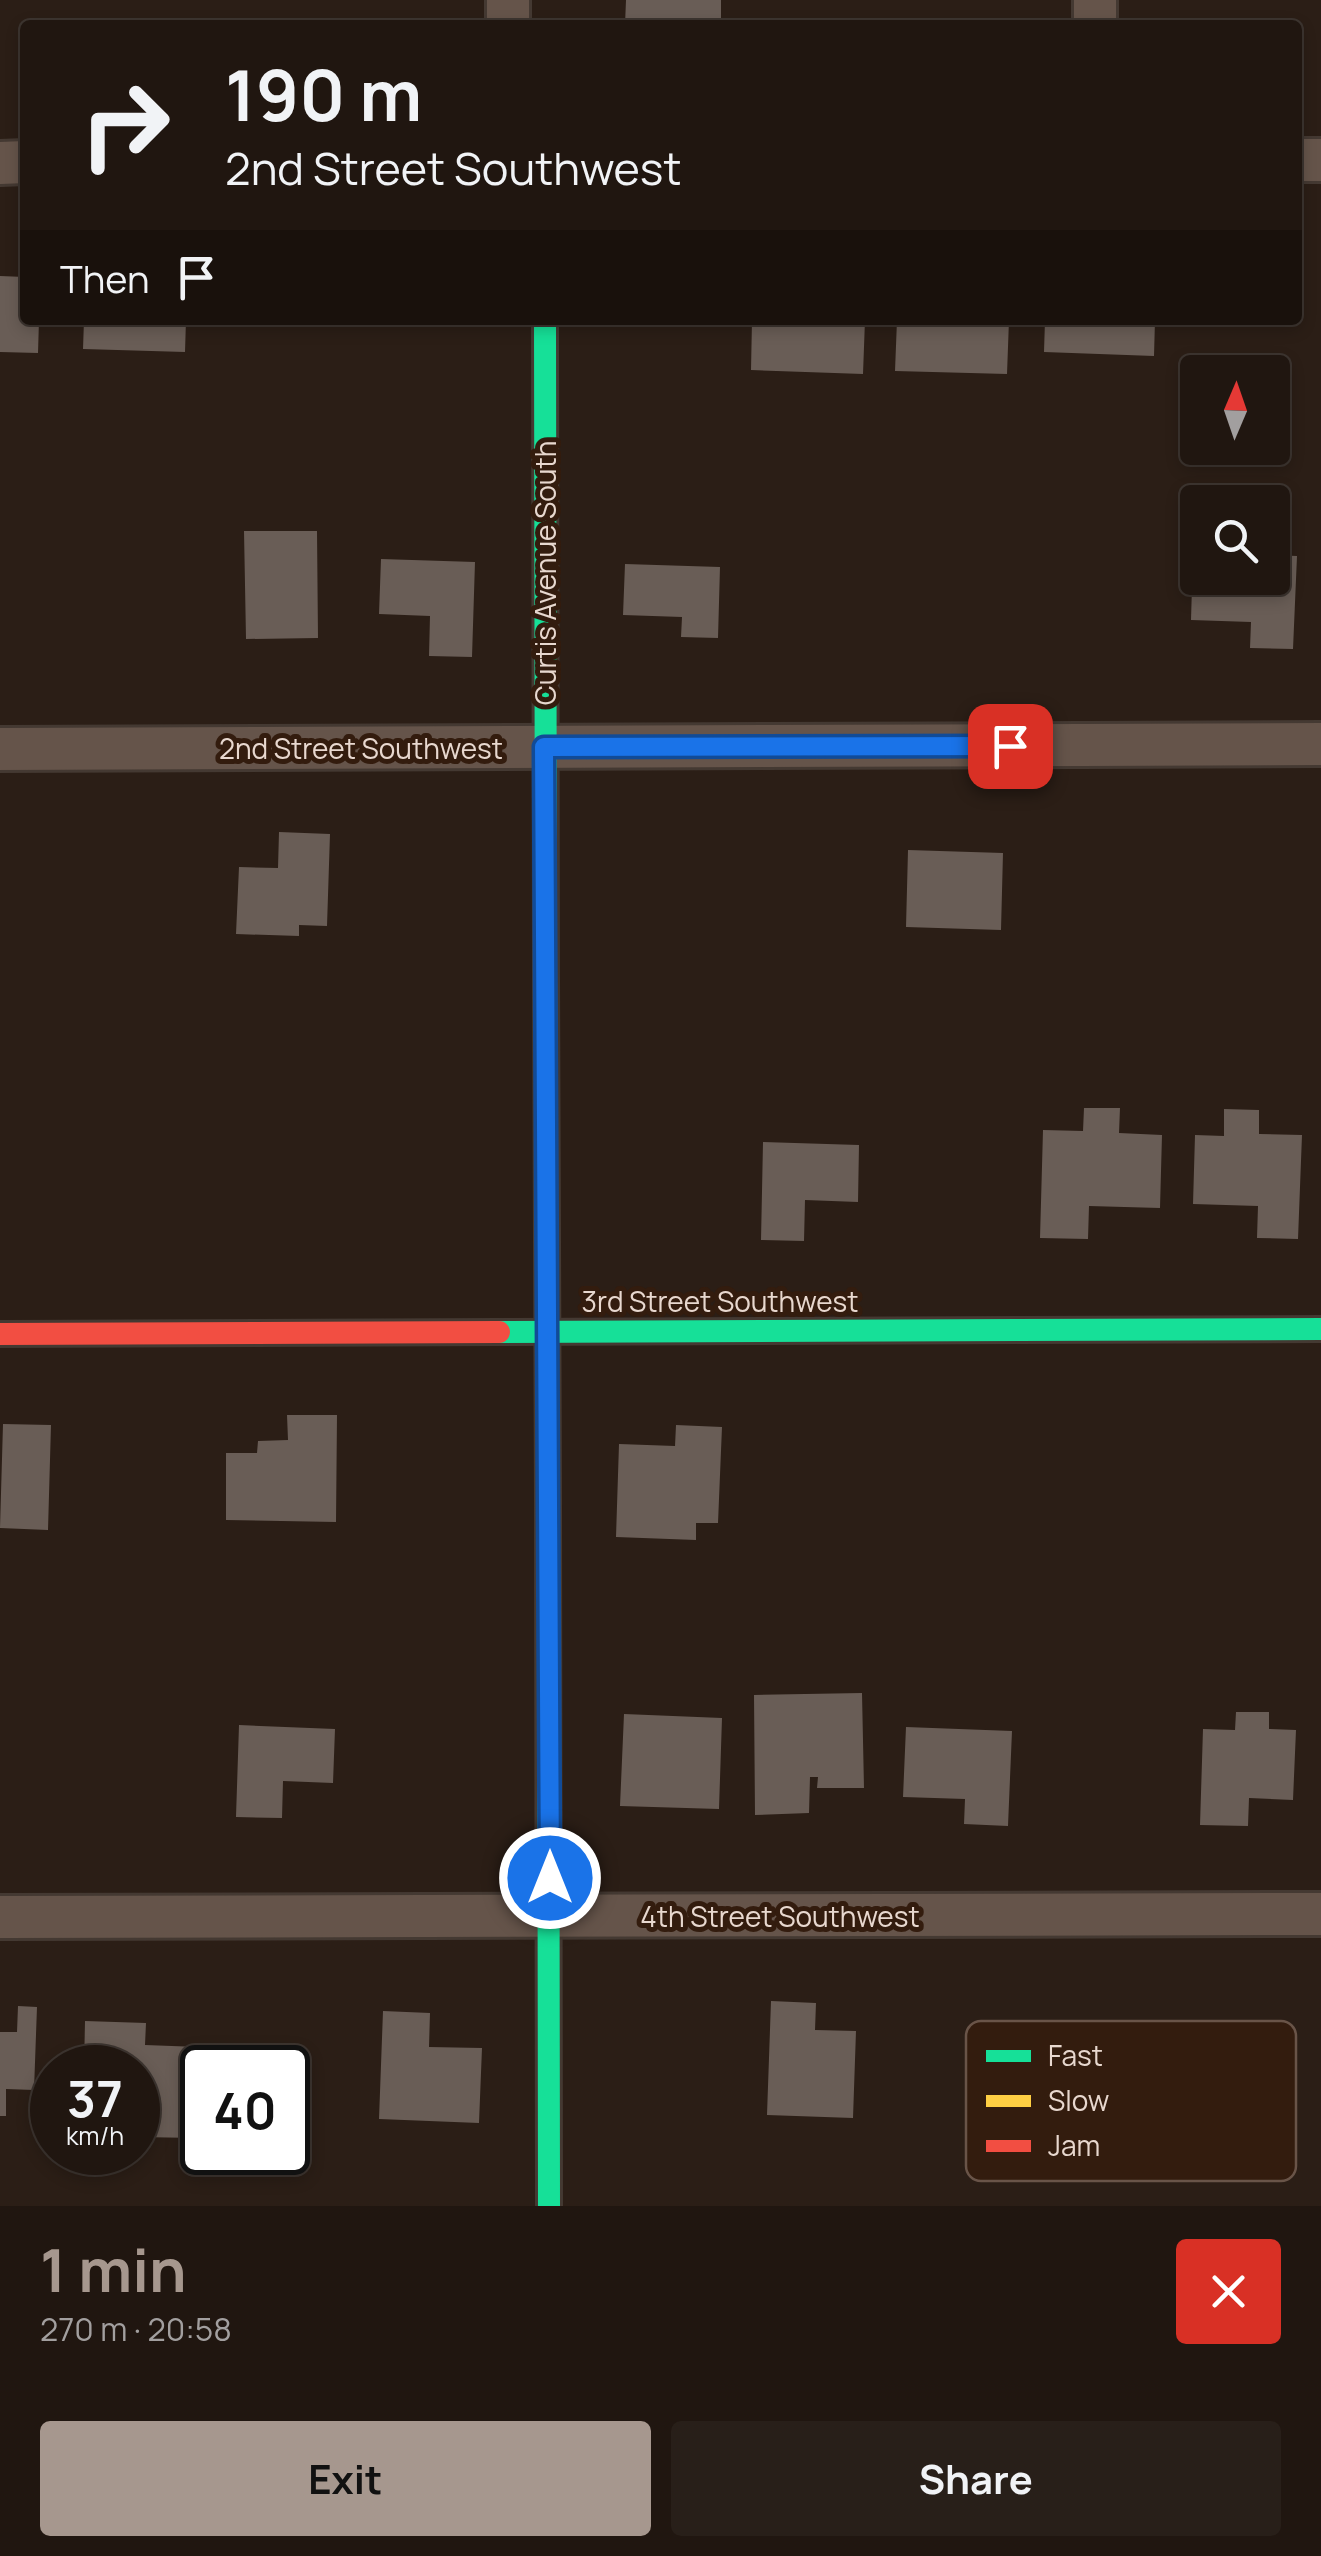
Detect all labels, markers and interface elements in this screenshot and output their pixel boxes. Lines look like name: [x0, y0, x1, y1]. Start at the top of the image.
text: 190 m: [225, 46, 422, 142]
icon: right: [60, 60, 190, 190]
text: 2nd Street Southwest: [225, 137, 682, 199]
icon: arrive: [169, 250, 224, 305]
text: Then: [60, 252, 149, 304]
north arrow: [1180, 355, 1290, 465]
map controls: [1180, 355, 1290, 595]
street label: Curtis Avenue South: [526, 441, 564, 705]
button: search: [1180, 485, 1290, 595]
pin: [968, 704, 1053, 789]
icon: arrive: [983, 719, 1038, 774]
street label: 2nd Street Southwest: [219, 729, 503, 767]
street label: 3rd Street Southwest: [582, 1282, 858, 1320]
position arrow: [498, 1826, 602, 1930]
street label: 4th Street Southwest: [640, 1897, 920, 1935]
legend: [966, 2021, 1296, 2181]
text: Fast: [1048, 2036, 1103, 2074]
speed limit sign: 40: [180, 2045, 310, 2175]
text: 37: [67, 2064, 123, 2132]
text: Slow: [1048, 2081, 1109, 2119]
text: km/h: [66, 2118, 124, 2153]
text: Jam: [1048, 2126, 1100, 2164]
text: 1 min: [40, 2228, 187, 2310]
button: close: [1176, 2239, 1281, 2344]
text: 270 m · 20:58: [40, 2307, 232, 2351]
button: Exit: [40, 2421, 651, 2536]
button: Share: [671, 2421, 1281, 2536]

